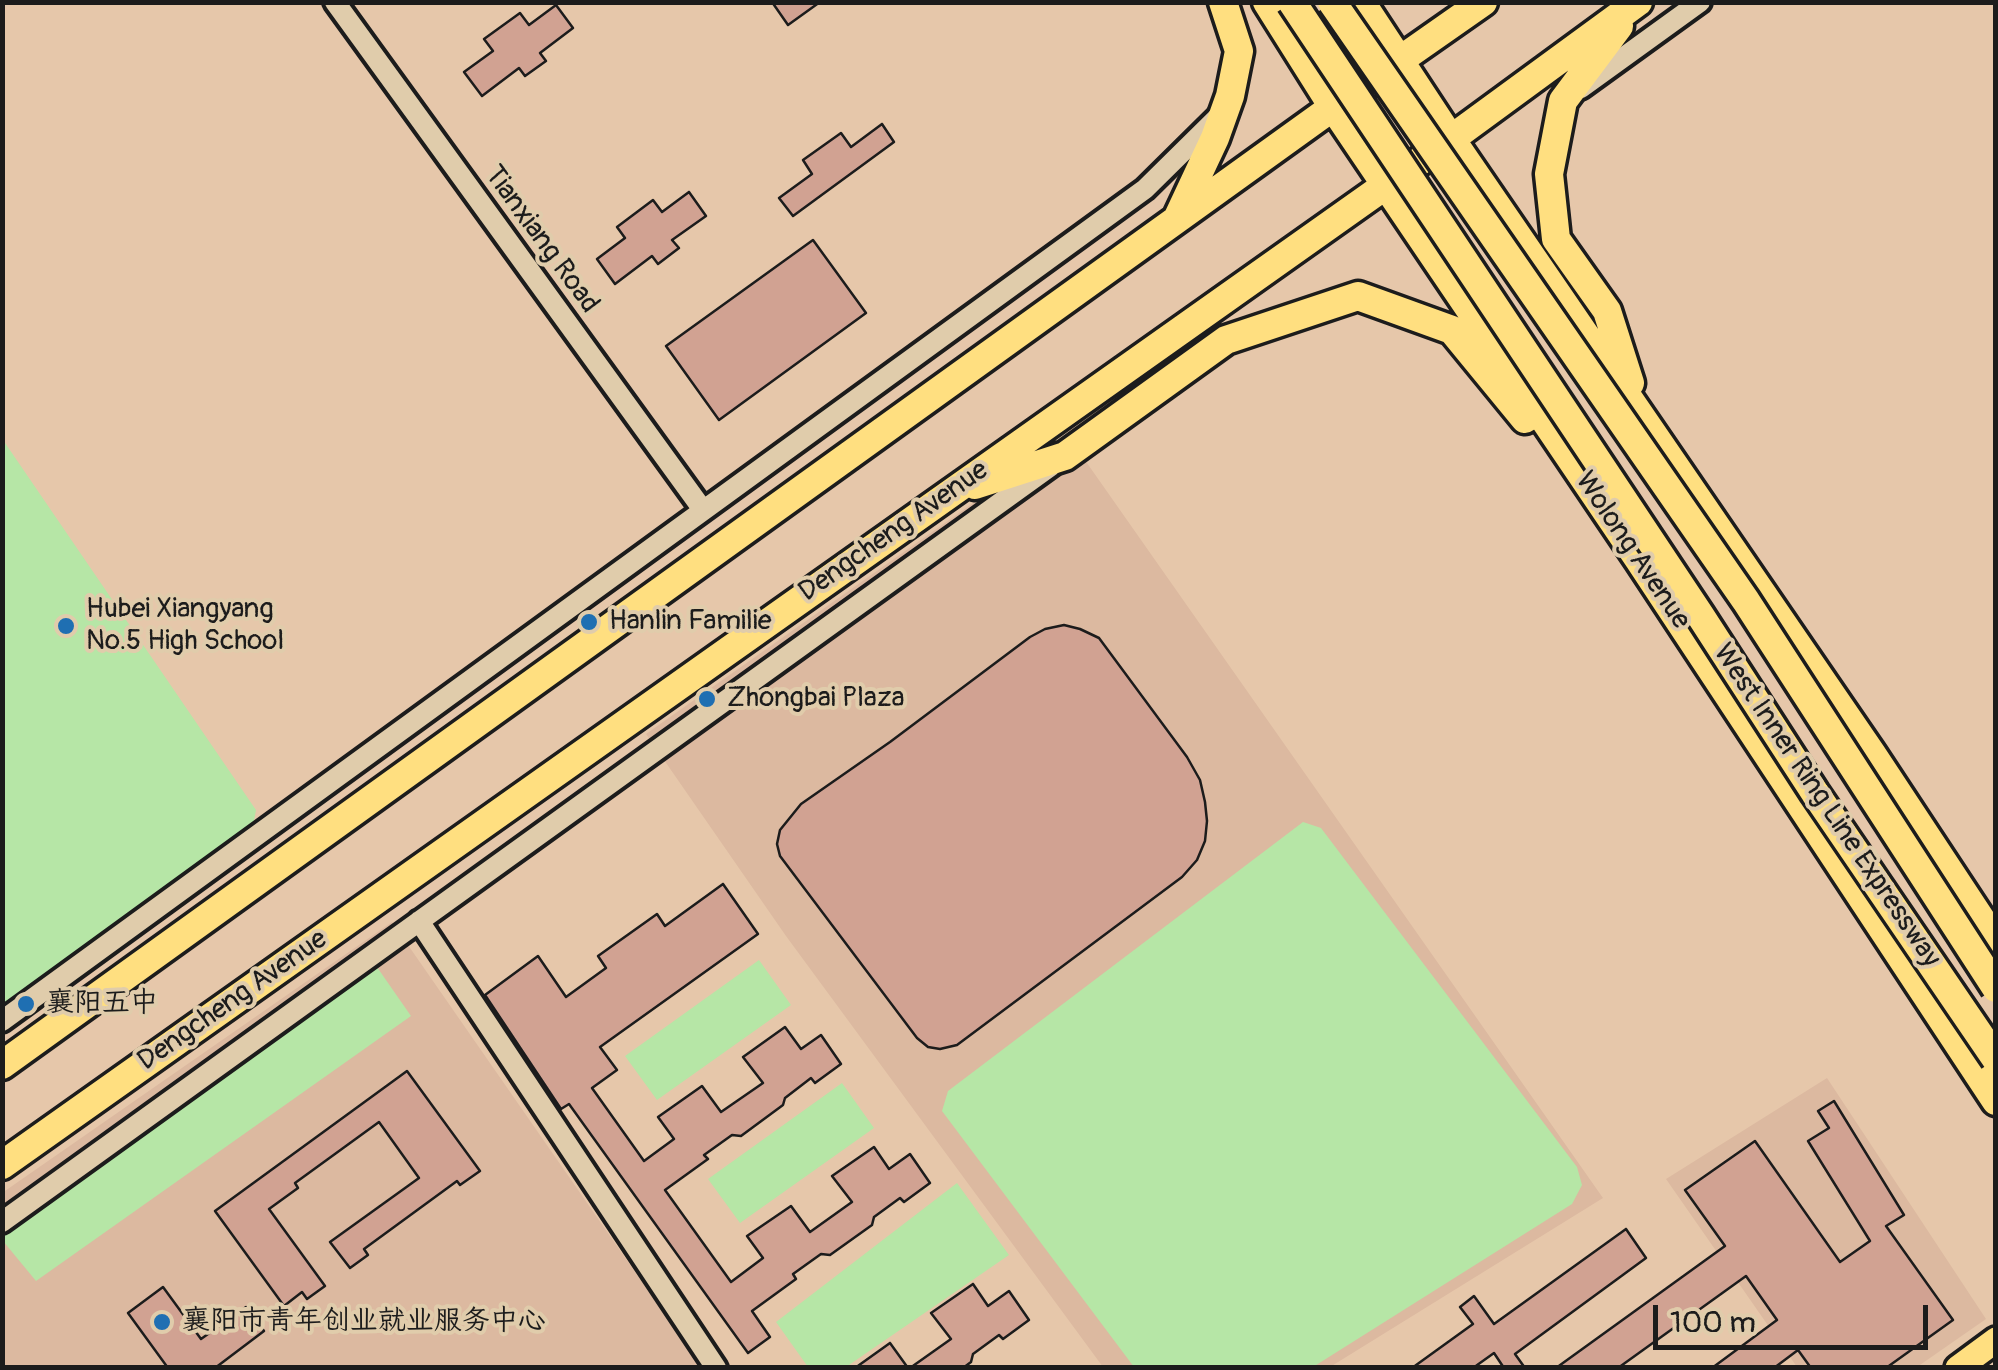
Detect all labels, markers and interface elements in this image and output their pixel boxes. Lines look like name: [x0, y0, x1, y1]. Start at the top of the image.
street label: Tianxiang Road: [476, 160, 606, 320]
street label: Dengcheng Avenue: [793, 454, 995, 610]
street label: Wolong Avenue: [1567, 466, 1697, 636]
place label: Hubei Xiangyang No.5 High School: [86, 593, 284, 659]
place label: Hanlin Familie: [609, 605, 772, 639]
marker: Hanlin Familie: [578, 611, 600, 633]
marker: Hubei Xiangyang No.5 High School: [55, 615, 77, 637]
street label: West Inner Ring Line Expressway: [1705, 638, 1947, 974]
place label: Zhongbai Plaza: [727, 682, 904, 716]
marker: Zhongbai Plaza: [696, 688, 718, 710]
street label: Dengcheng Avenue: [132, 923, 334, 1079]
place label: 襄阳五中: [46, 987, 158, 1021]
marker: 襄阳五中: [15, 993, 37, 1015]
scale bar: [1658, 1285, 1933, 1347]
text: 100 m: [1670, 1304, 1756, 1341]
place label: 襄阳市青年创业就业服务中心: [182, 1305, 546, 1339]
marker: 襄阳市青年创业就业服务中心: [151, 1311, 173, 1333]

